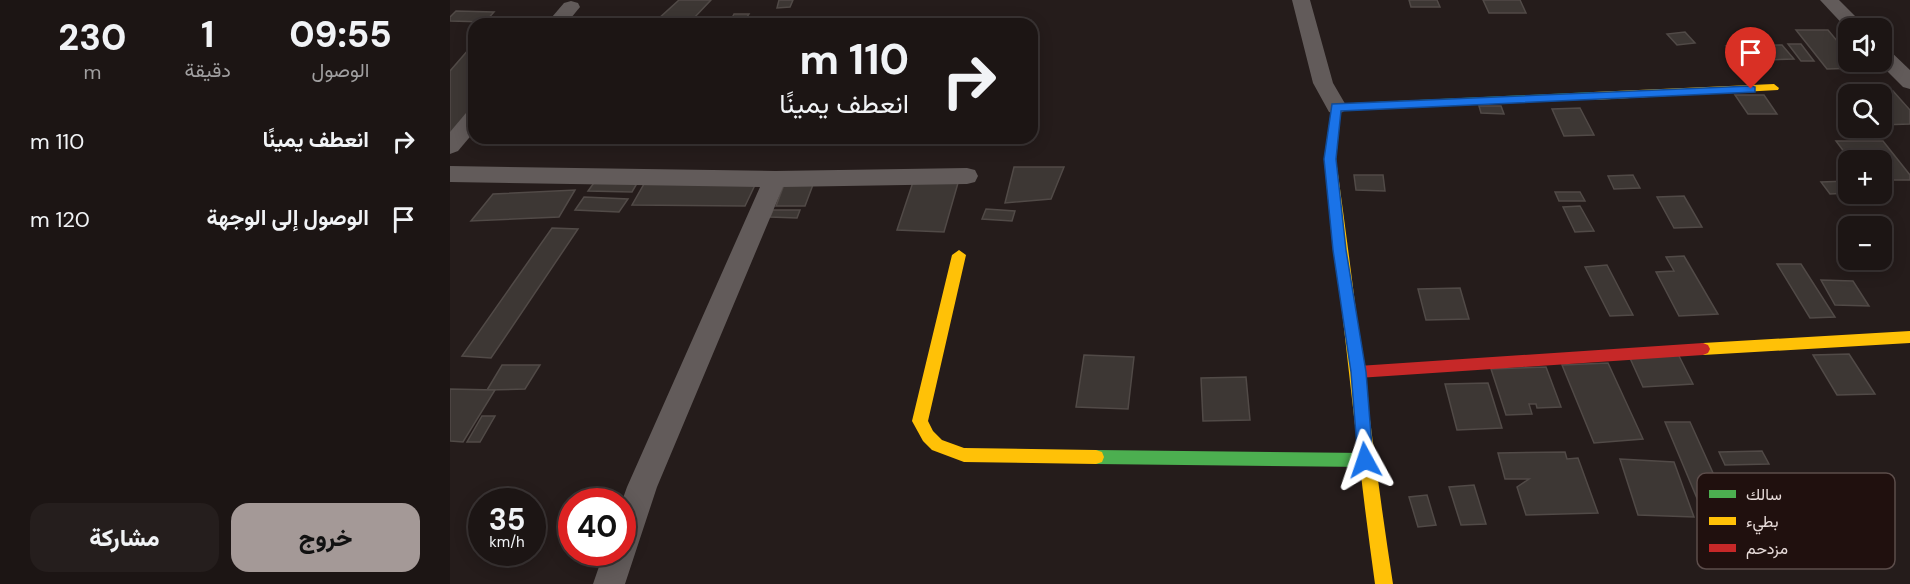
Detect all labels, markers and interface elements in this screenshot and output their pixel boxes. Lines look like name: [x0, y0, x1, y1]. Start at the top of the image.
text: 1: [201, 11, 214, 58]
text: 09:55: [289, 11, 392, 58]
text: 230: [58, 14, 126, 61]
map controls: [1838, 18, 1892, 270]
button: sound: [1838, 18, 1892, 72]
pin: [1725, 27, 1776, 89]
text: 110 m: [799, 32, 909, 87]
icon: arrive: [1734, 36, 1767, 69]
icon: right: [930, 42, 1008, 120]
text: دقيقة: [185, 57, 231, 83]
text: الوصول: [312, 57, 369, 83]
text: m: [83, 59, 101, 85]
button: search: [1838, 84, 1892, 138]
text: انعطف يمينًا: [779, 86, 909, 121]
text: انعطف يمينًا: [262, 125, 369, 154]
icon: right: [387, 125, 420, 158]
text: 110 m: [30, 127, 84, 156]
button: +: [1838, 150, 1892, 204]
text: الوصول إلى الوجهة: [207, 203, 369, 232]
icon: arrive: [387, 203, 420, 236]
text: 120 m: [30, 205, 90, 234]
button: −: [1838, 216, 1892, 270]
position arrow: [1333, 428, 1397, 492]
legend: [1697, 473, 1895, 569]
text: سالك: [1746, 484, 1782, 505]
speed limit sign: 40: [558, 488, 636, 566]
text: 35: [489, 500, 525, 539]
button: مشاركة: [30, 503, 219, 572]
button: خروج: [231, 503, 420, 572]
text: بطيء: [1746, 511, 1778, 535]
text: km/h: [489, 532, 525, 552]
text: مزدحم: [1746, 538, 1788, 559]

